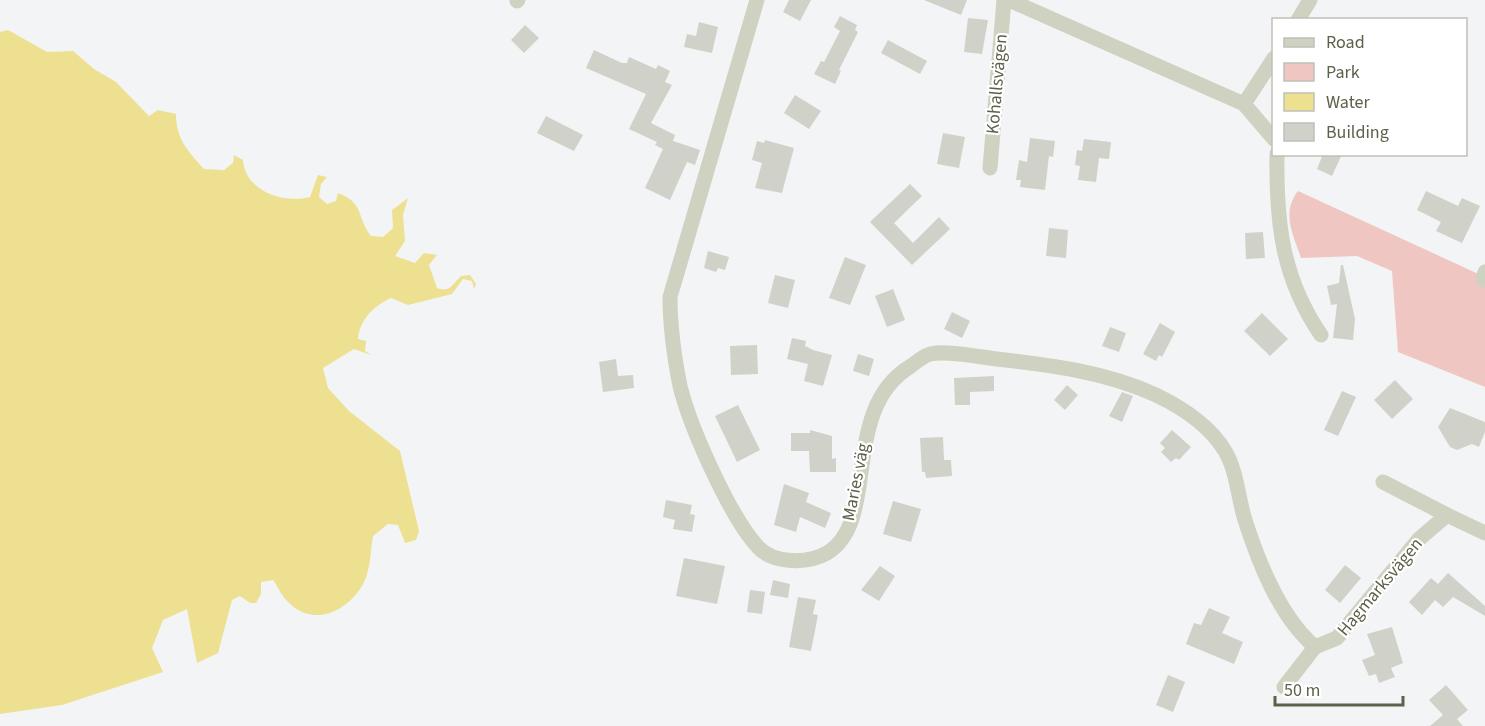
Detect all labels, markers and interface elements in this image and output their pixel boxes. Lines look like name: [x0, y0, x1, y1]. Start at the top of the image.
legend: [1272, 18, 1467, 156]
text: Road: [1326, 30, 1365, 55]
street label: Kohallsvägen: [980, 33, 1014, 135]
text: Park: [1326, 60, 1360, 85]
text: Water: [1326, 90, 1370, 115]
text: Building: [1326, 120, 1389, 145]
street label: Maries väg: [836, 441, 876, 523]
street label: Hagmarksvägen: [1331, 533, 1429, 641]
scale bar: [1275, 669, 1402, 707]
text: 50 m: [1284, 678, 1320, 703]

